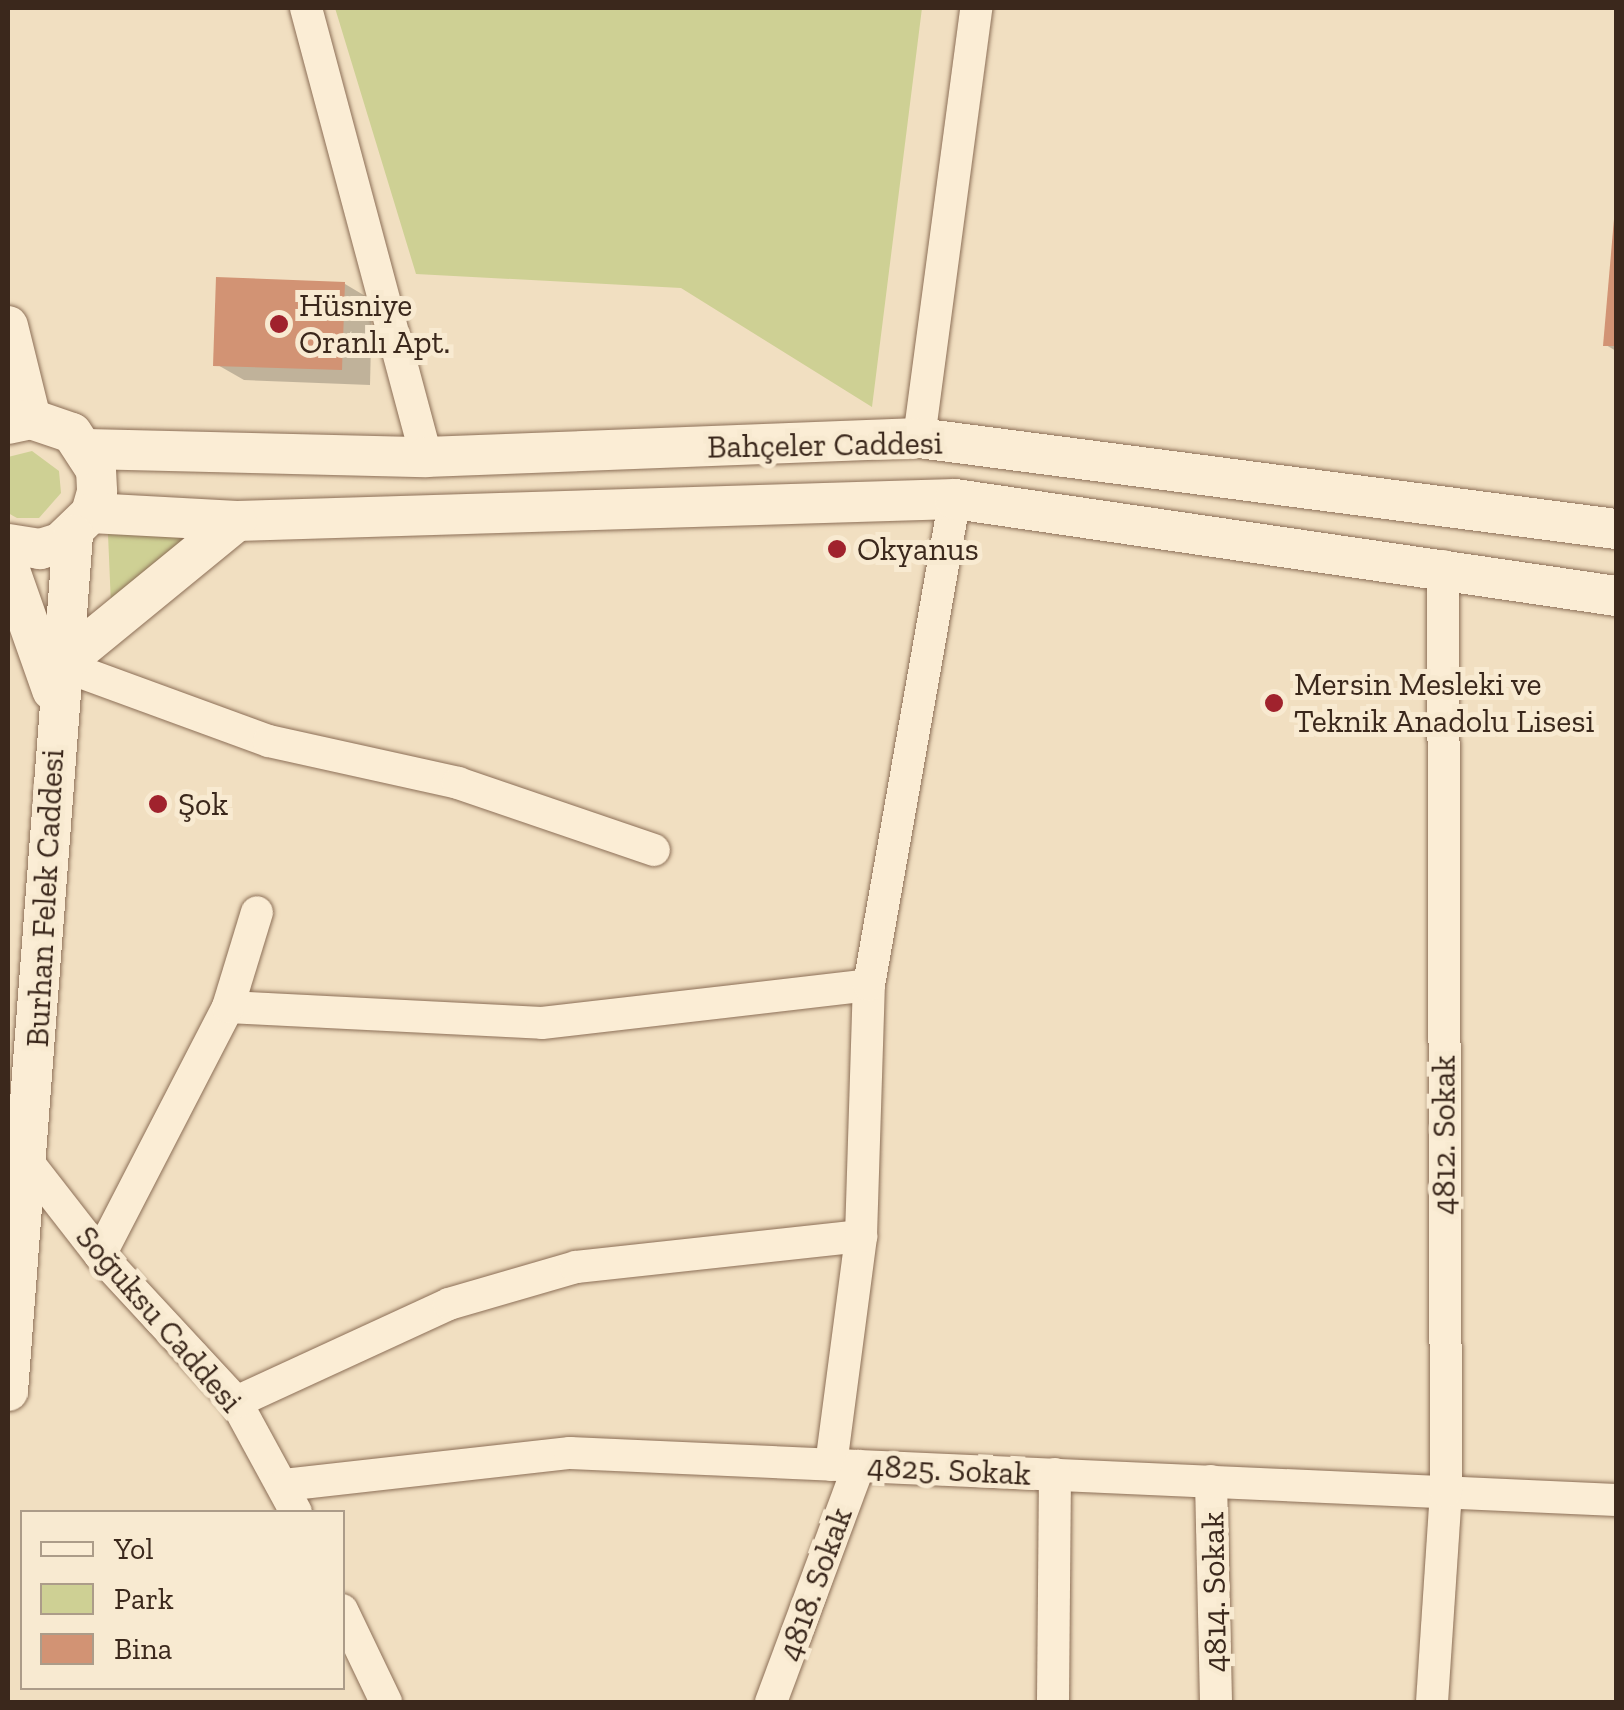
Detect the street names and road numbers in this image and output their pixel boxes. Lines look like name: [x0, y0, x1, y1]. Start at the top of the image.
street label: Bahçeler Caddesi: [707, 424, 943, 466]
street label: Burhan Felek Caddesi: [18, 748, 72, 1048]
street label: 4812. Sokak: [1425, 1055, 1463, 1215]
street label: Soğuksu Caddesi: [68, 1218, 250, 1420]
street label: 4825. Sokak: [866, 1447, 1032, 1493]
street label: 4818. Sokak: [770, 1502, 860, 1666]
street label: 4814. Sokak: [1193, 1512, 1235, 1672]

